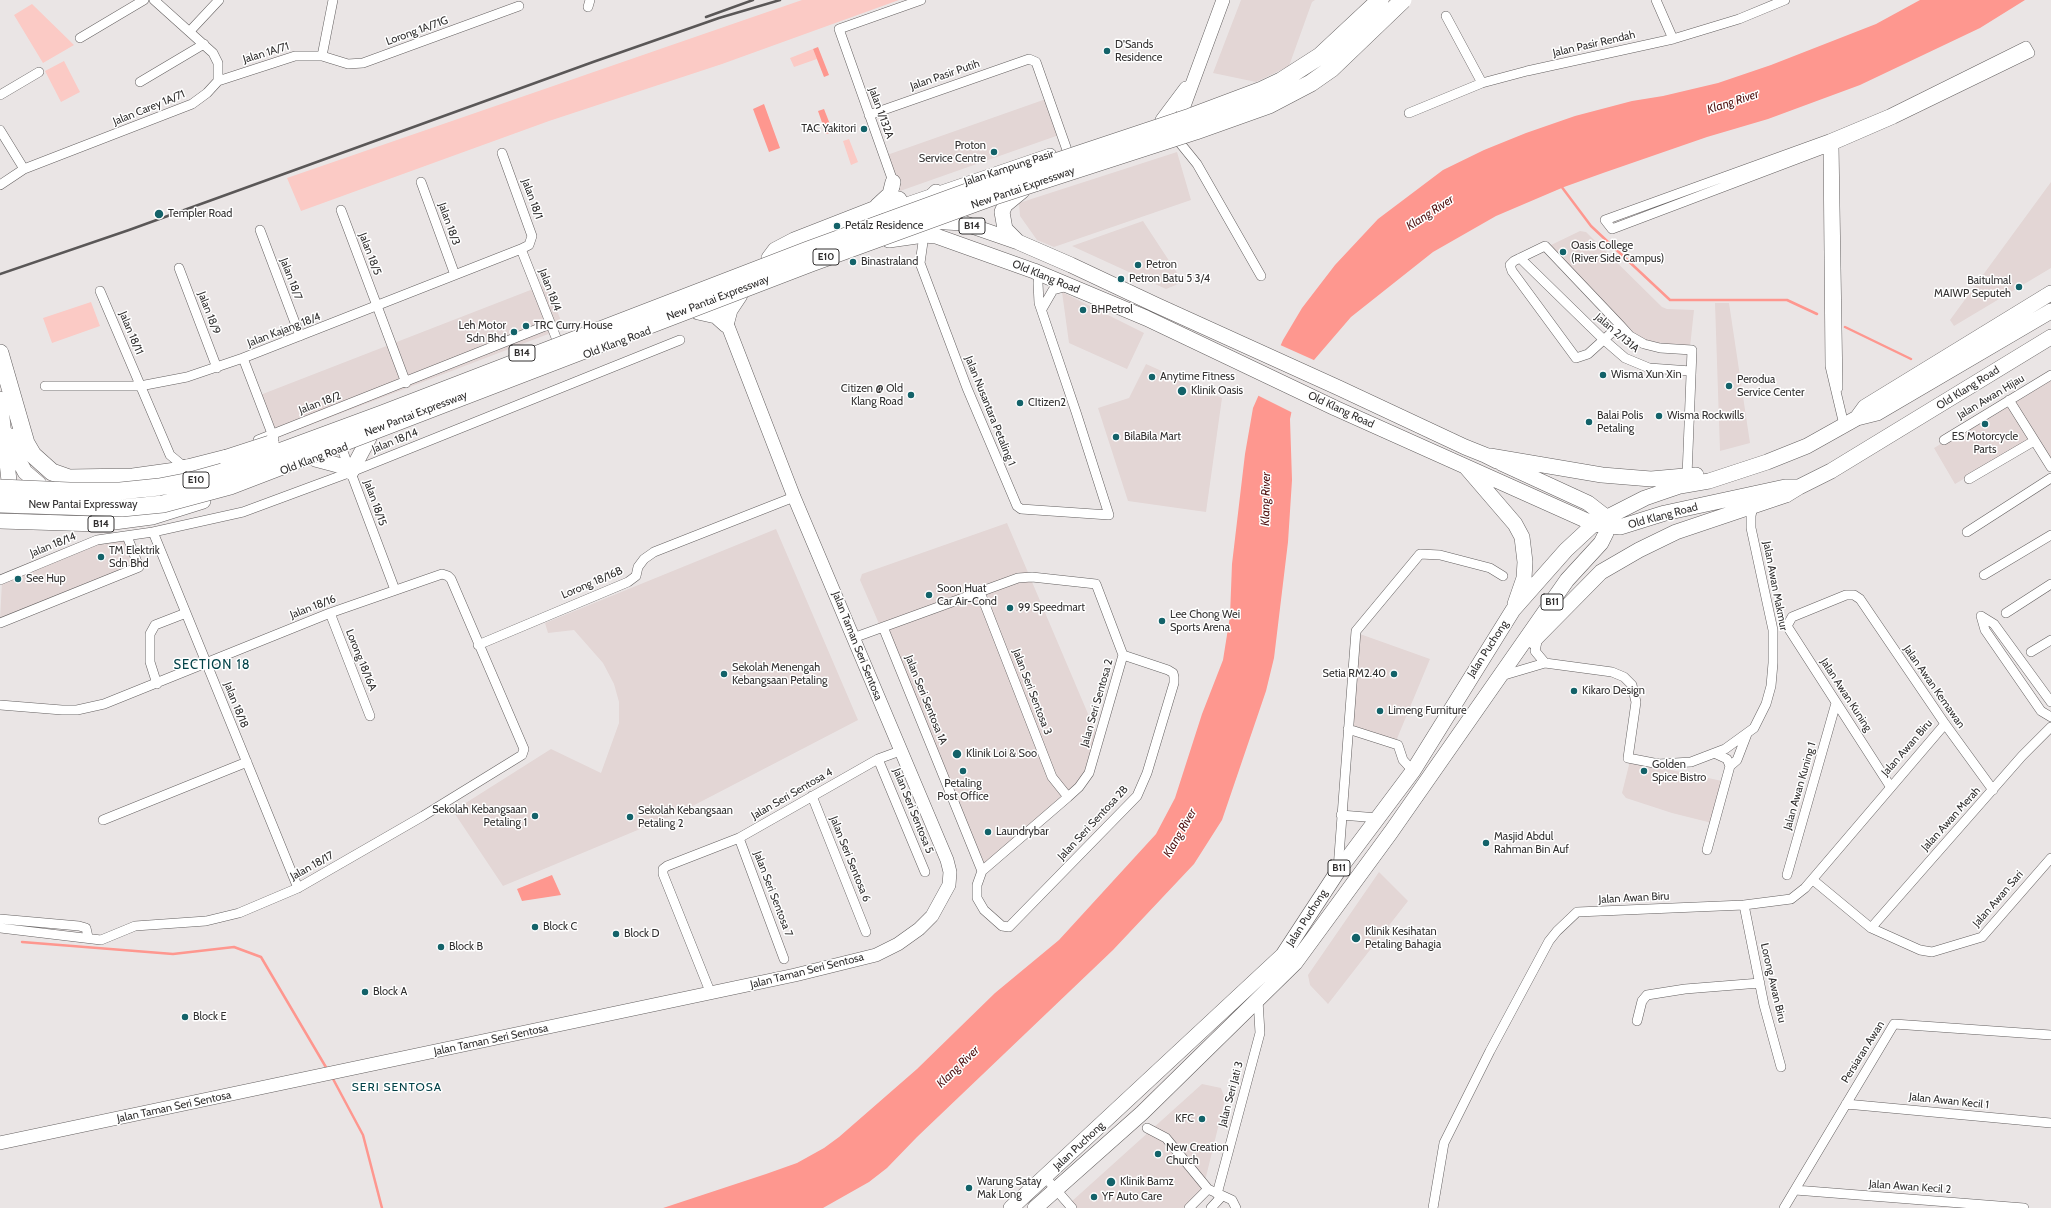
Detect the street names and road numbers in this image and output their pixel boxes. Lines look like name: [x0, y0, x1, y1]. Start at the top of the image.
street label: Lorong 1A/71G: [384, 14, 450, 48]
street label: Jalan Pasir Rendah: [1551, 28, 1637, 60]
street label: Jalan 1A/71: [241, 40, 291, 66]
street label: Jalan Pasir Putih: [908, 57, 982, 93]
street label: Jalan 1/132A: [866, 86, 896, 140]
street label: Jalan Carey 1A/71: [111, 88, 187, 128]
street label: Jalan Kampung Pasir: [963, 147, 1055, 189]
street label: New Pantai Expressway: [969, 164, 1077, 212]
street label: Jalan 18/1: [519, 177, 545, 221]
street label: Jalan 18/3: [435, 201, 463, 247]
road number: B14: [959, 218, 985, 234]
street label: Jalan 18/5: [356, 231, 384, 277]
road number: E10: [813, 249, 839, 265]
street label: Jalan 18/7: [277, 256, 305, 302]
street label: Old Klang Road: [1010, 257, 1082, 297]
street label: Jalan 18/4: [536, 267, 564, 313]
street label: New Pantai Expressway: [665, 272, 771, 324]
street label: Jalan 18/9: [195, 290, 223, 336]
street label: Jalan 18/11: [116, 310, 146, 356]
street label: Jalan Kajang 18/4: [245, 310, 323, 350]
street label: Jalan 2/131A: [1592, 311, 1642, 355]
street label: Old Klang Road: [581, 324, 653, 362]
road number: B14: [509, 345, 535, 361]
street label: Jalan Nusantara Petaling 1: [962, 354, 1018, 468]
street label: Old Klang Road: [1934, 363, 2002, 413]
street label: Jalan Awan Hijau: [1955, 372, 2027, 422]
street label: New Pantai Expressway: [363, 388, 469, 440]
street label: Jalan 18/2: [297, 389, 343, 417]
street label: Old Klang Road: [1306, 389, 1376, 431]
street label: Jalan 18/14: [370, 426, 420, 456]
street label: Old Klang Road: [278, 440, 350, 478]
road number: E10: [183, 472, 209, 488]
street label: Jalan 18/15: [361, 478, 389, 528]
street label: New Pantai Expressway: [29, 498, 137, 512]
street label: Old Klang Road: [1627, 500, 1699, 532]
road number: B14: [88, 516, 114, 532]
street label: Jalan 18/14: [28, 530, 78, 560]
street label: Jalan Awan Makmur: [1760, 540, 1790, 632]
street label: Lorong 18/16B: [559, 564, 625, 602]
street label: Jalan Taman Seri Sentosa: [829, 590, 885, 702]
street label: Jalan 18/16: [288, 592, 338, 622]
road number: B11: [1541, 594, 1563, 610]
street label: Jalan Puchong: [1465, 618, 1511, 680]
street label: Lorong 18/16A: [343, 627, 379, 693]
street label: Jalan Awan Kemawan: [1900, 643, 1968, 731]
street label: Jalan Seri Sentosa 3: [1010, 647, 1054, 737]
street label: Jalan Seri Sentosa 1A: [902, 653, 950, 747]
street label: Jalan Awan Kuning: [1817, 656, 1875, 734]
street label: Jalan Seri Sentosa 2: [1078, 658, 1116, 748]
street label: Jalan 18/18: [221, 680, 251, 730]
street label: Jalan Awan Biru: [1879, 717, 1935, 779]
street label: Jalan Awan Kuning 1: [1781, 741, 1819, 831]
street label: Jalan Seri Sentosa 4: [749, 765, 835, 823]
street label: Jalan Seri Sentosa 5: [890, 766, 936, 856]
street label: Jalan Seri Sentosa 2B: [1055, 783, 1131, 863]
street label: Jalan Awan Merah: [1919, 784, 1983, 854]
street label: Jalan Seri Sentosa 6: [827, 814, 873, 904]
street label: Jalan 18/17: [288, 849, 336, 883]
street label: Jalan Seri Sentosa 7: [751, 849, 795, 939]
road number: B11: [1328, 860, 1350, 876]
street label: Jalan Awan Sari: [1970, 868, 2026, 930]
street label: Jalan Puchong: [1284, 887, 1330, 949]
street label: Jalan Awan Biru: [1598, 890, 1670, 906]
street label: Lorong Awan Biru: [1757, 942, 1789, 1024]
street label: Jalan Taman Seri Sentosa: [749, 951, 865, 991]
street label: Persiaran Awan: [1839, 1019, 1887, 1085]
street label: Jalan Taman Seri Sentosa: [433, 1021, 549, 1059]
street label: Jalan Seri Jati 3: [1216, 1060, 1246, 1128]
street label: Jalan Taman Seri Sentosa: [116, 1088, 232, 1126]
street label: Jalan Awan Kecil 1: [1908, 1090, 1990, 1112]
street label: Jalan Puchong: [1051, 1119, 1107, 1173]
street label: Jalan Awan Kecil 2: [1868, 1178, 1952, 1196]

